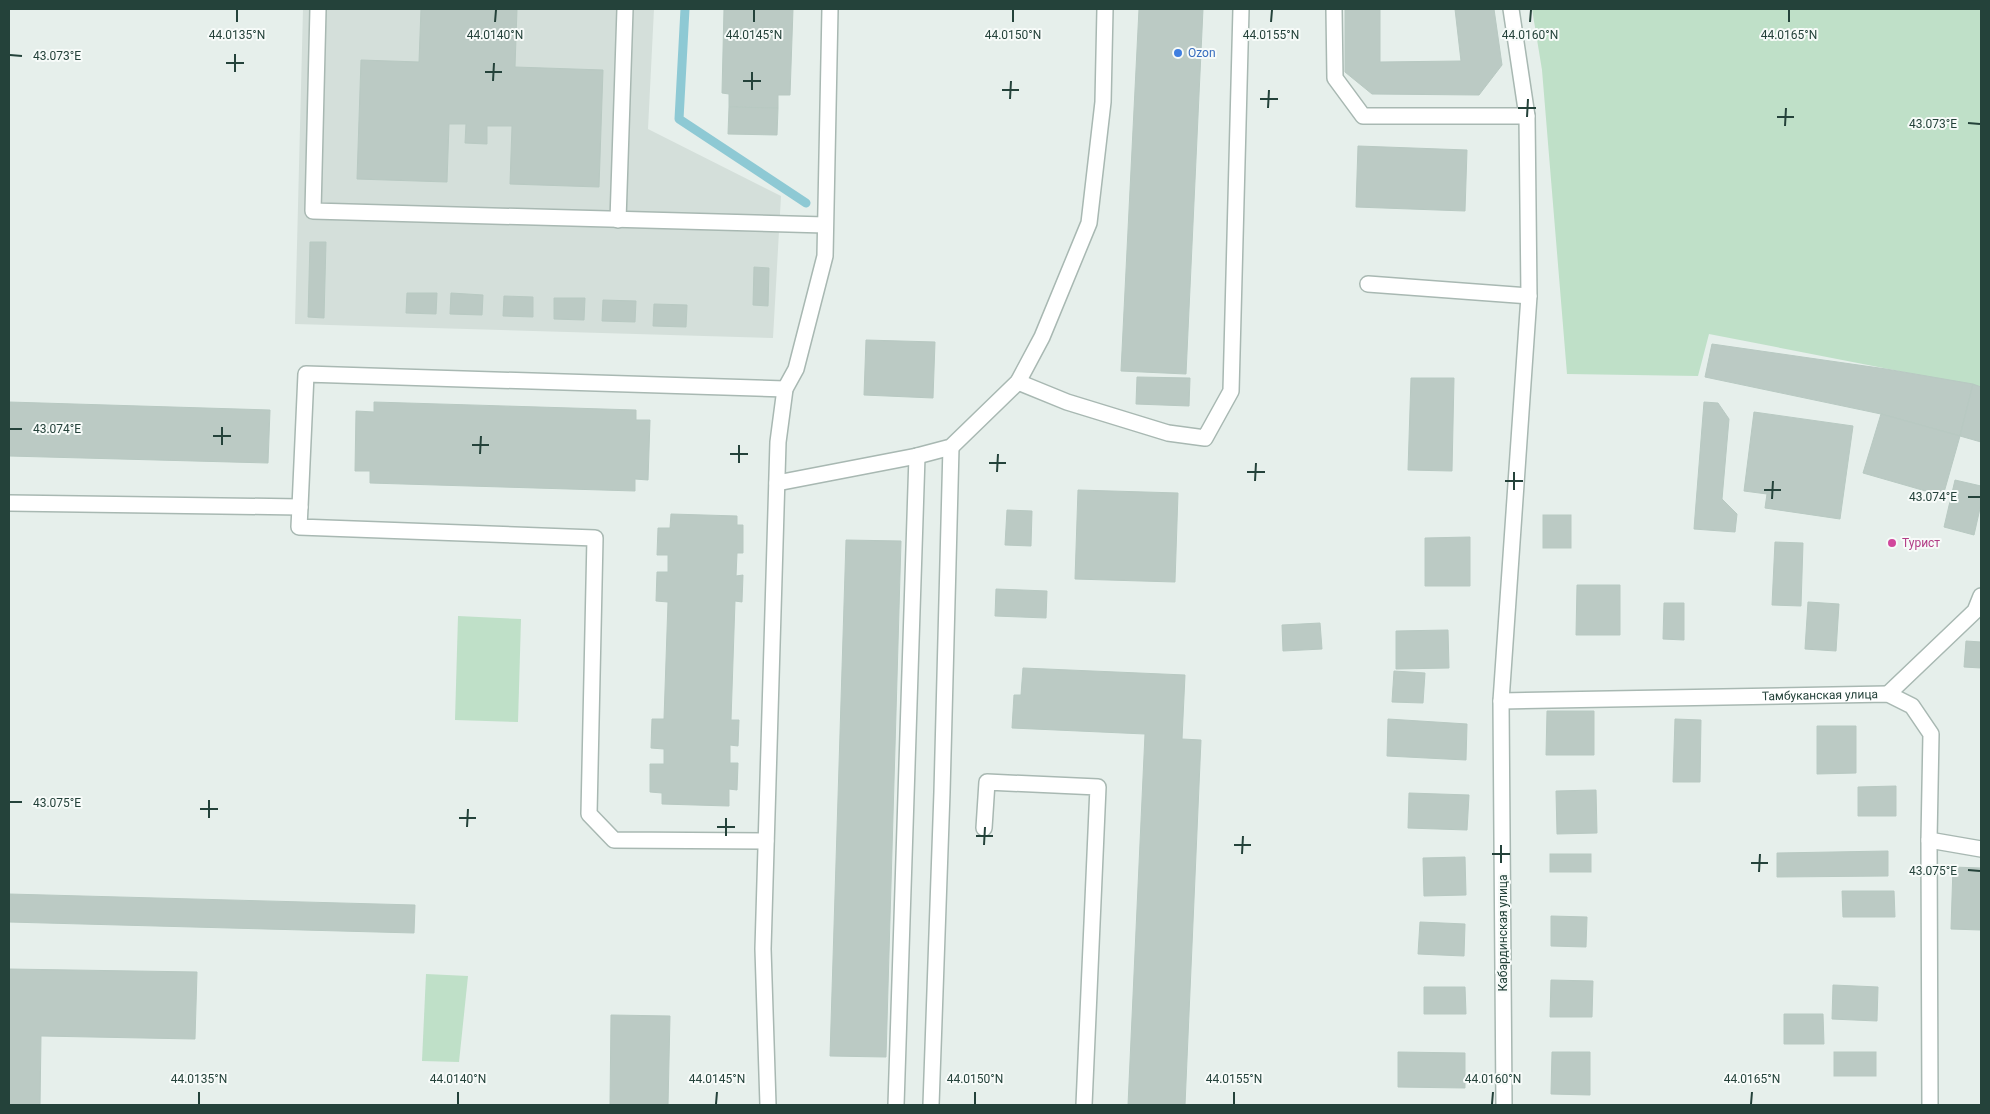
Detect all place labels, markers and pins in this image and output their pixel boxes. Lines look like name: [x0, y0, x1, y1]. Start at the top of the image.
place label: Ozon: [1188, 46, 1216, 60]
marker: Ozon: [1172, 47, 1184, 59]
place label: Турист: [1902, 536, 1940, 550]
marker: Турист: [1886, 537, 1898, 549]

